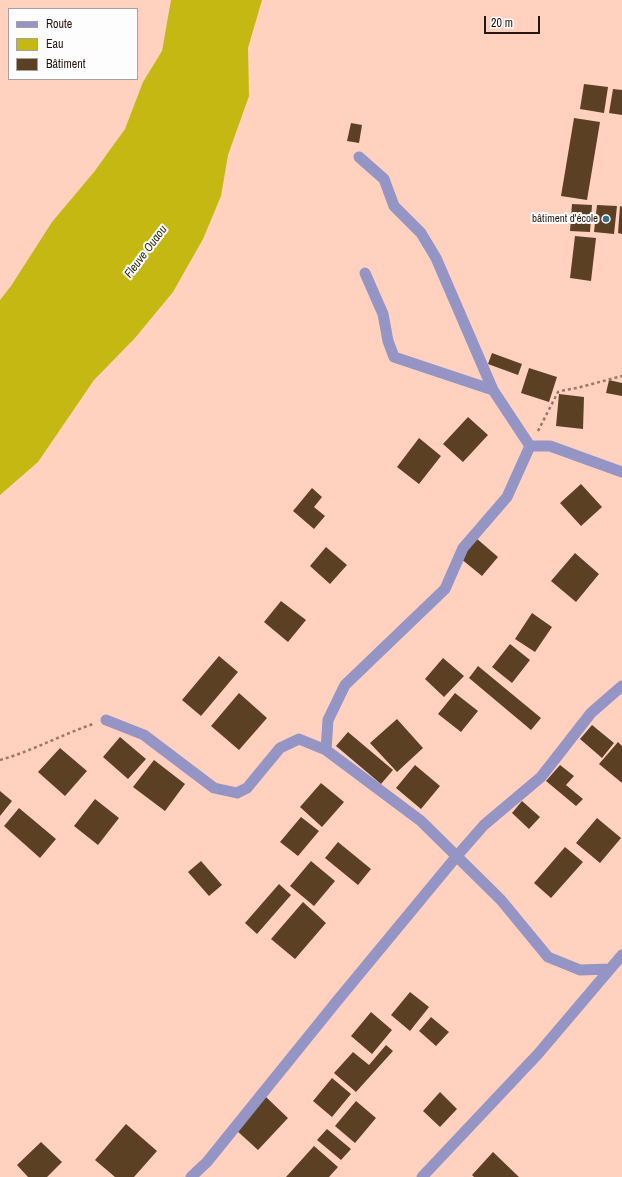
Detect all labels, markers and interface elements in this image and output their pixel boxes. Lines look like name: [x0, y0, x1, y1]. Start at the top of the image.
legend: [8, 8, 138, 80]
scale bar: [486, 8, 542, 34]
text: 20 m: [491, 15, 513, 31]
text: Route: [46, 16, 72, 32]
text: Eau: [46, 36, 64, 52]
text: Bâtiment: [46, 56, 85, 72]
place label: bâtiment d'école: [532, 212, 598, 226]
marker: bâtiment d'école: [601, 214, 611, 224]
water label: Fleuve Ouaou: [122, 223, 170, 281]

